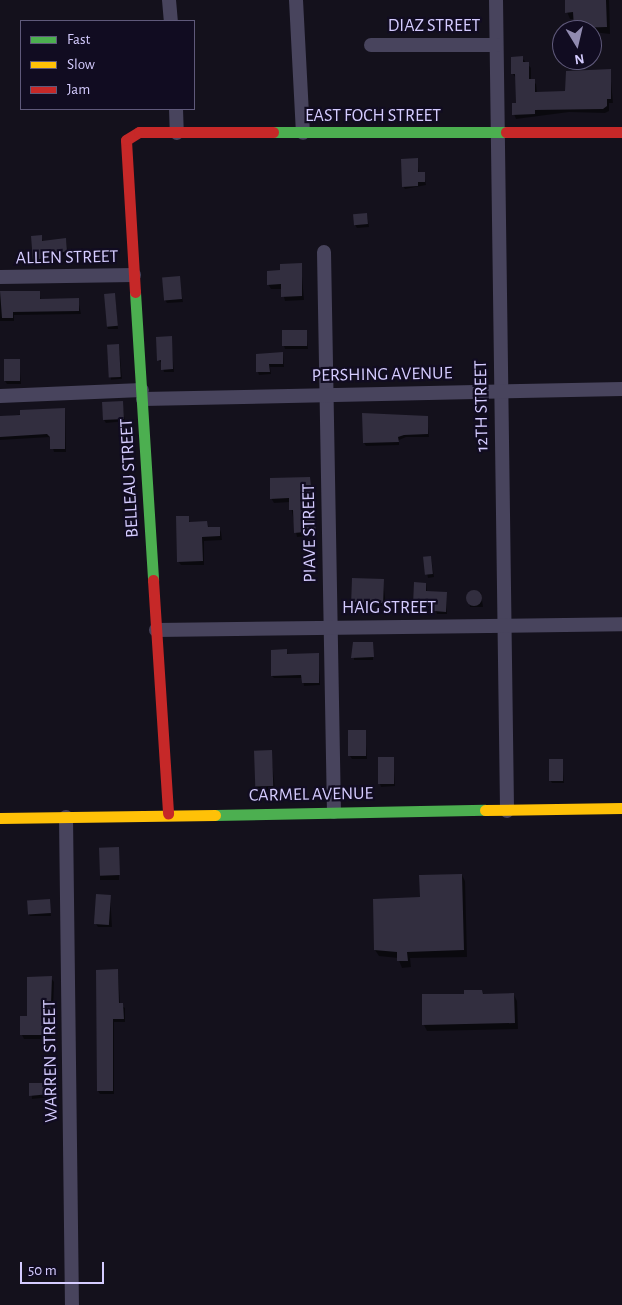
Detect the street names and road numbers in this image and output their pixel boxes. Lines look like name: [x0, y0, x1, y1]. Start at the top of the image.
street label: DIAZ STREET: [388, 15, 480, 37]
street label: EAST FOCH STREET: [305, 105, 441, 127]
street label: ALLEN STREET: [16, 246, 118, 270]
street label: 12TH STREET: [470, 360, 494, 452]
street label: PERSHING AVENUE: [312, 363, 452, 387]
street label: BELLEAU STREET: [116, 418, 144, 538]
street label: PIAVE STREET: [298, 483, 322, 583]
street label: HAIG STREET: [342, 597, 436, 619]
street label: CARMEL AVENUE: [249, 783, 373, 807]
street label: WARREN STREET: [39, 999, 63, 1123]

